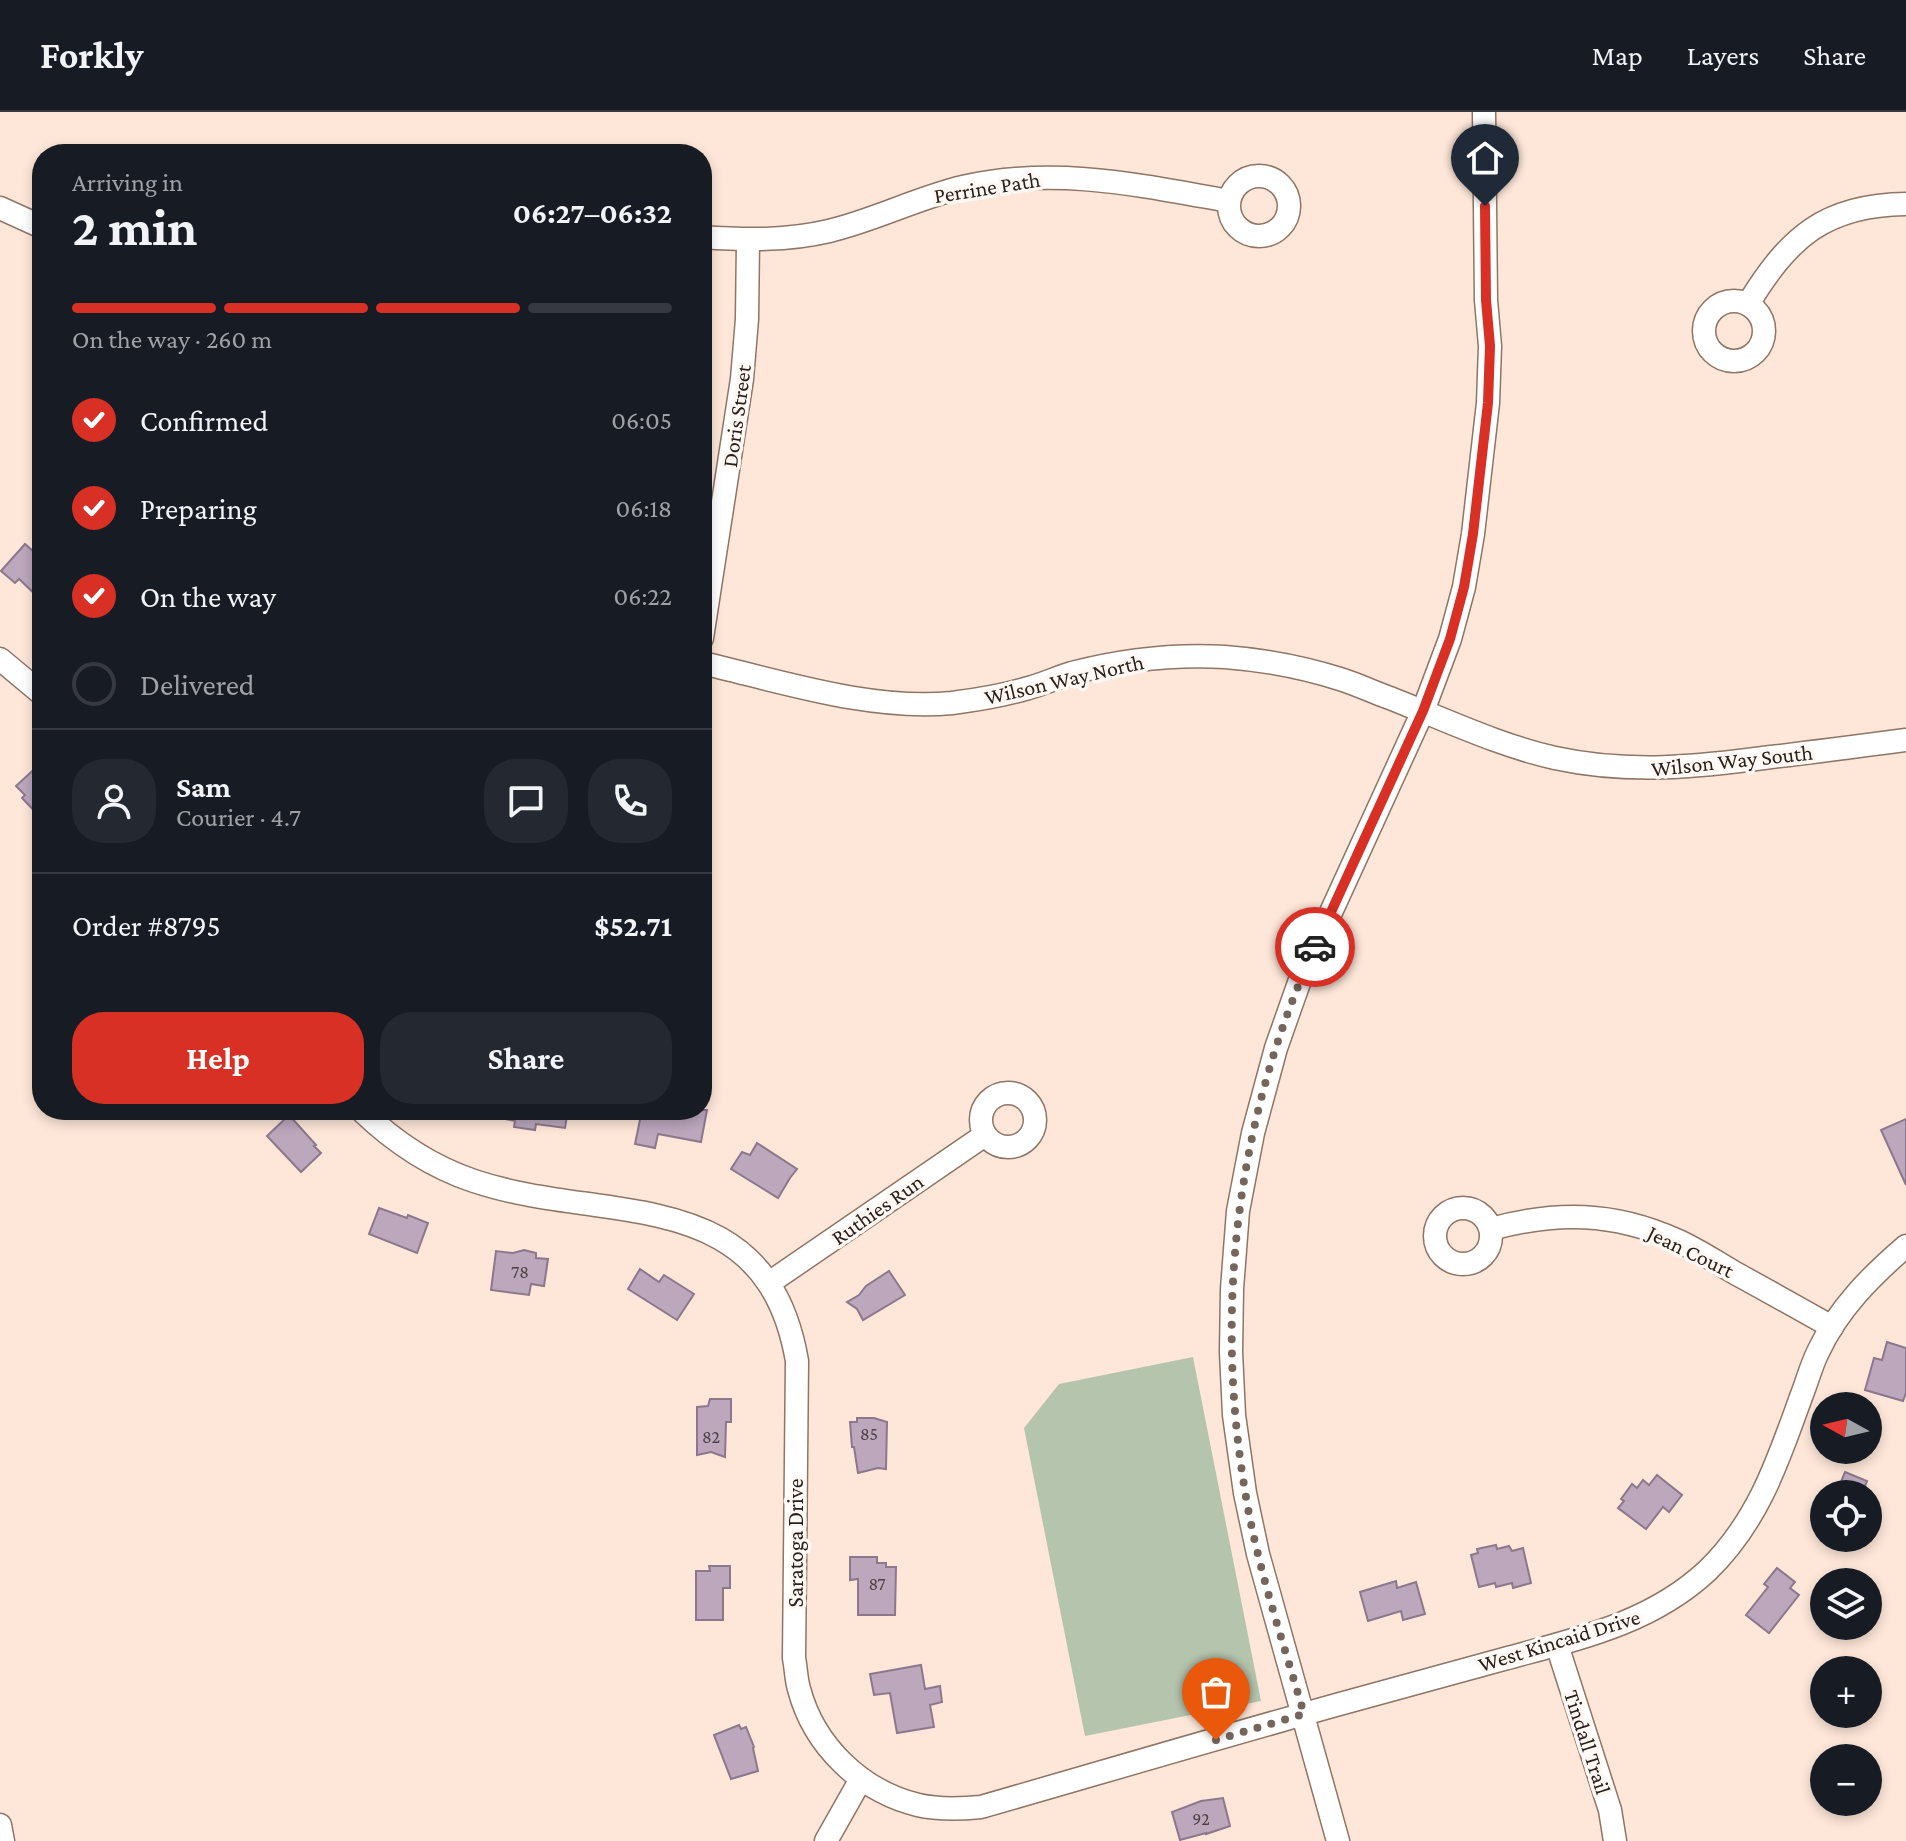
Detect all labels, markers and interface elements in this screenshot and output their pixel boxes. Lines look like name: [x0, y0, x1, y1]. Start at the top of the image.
text: Forkly: [40, 34, 143, 76]
text: Map: [1592, 40, 1643, 71]
text: Layers: [1687, 40, 1759, 71]
text: Share: [1803, 40, 1866, 71]
pin: [1451, 124, 1519, 206]
icon: home: [1463, 136, 1507, 180]
street label: Perrine Path: [932, 167, 1042, 208]
text: Arriving in: [72, 168, 183, 197]
text: 06:27–06:32: [513, 196, 672, 229]
text: 2 min: [72, 198, 197, 256]
text: On the way · 260 m: [72, 325, 272, 354]
street label: Doris Street: [717, 362, 756, 469]
icon: check: [72, 398, 116, 442]
text: Confirmed: [140, 404, 268, 437]
text: 06:05: [611, 406, 672, 435]
icon: check: [72, 486, 116, 530]
text: Preparing: [140, 492, 257, 525]
text: 06:18: [616, 494, 672, 523]
icon: check: [72, 574, 116, 618]
text: On the way: [140, 580, 276, 613]
text: 06:22: [614, 582, 672, 611]
street label: Wilson Way North: [982, 649, 1146, 710]
text: Delivered: [140, 668, 255, 701]
street label: Wilson Way South: [1650, 740, 1814, 781]
button: person: [72, 759, 156, 843]
button: chat: [484, 759, 568, 843]
button: phone: [588, 759, 672, 843]
text: Sam: [176, 770, 231, 803]
text: Courier · 4.7: [176, 803, 301, 832]
courier: [1275, 907, 1355, 987]
text: Order #8795: [72, 909, 221, 942]
text: $52.71: [594, 909, 672, 942]
icon: car: [1293, 925, 1337, 969]
button: Help: [72, 1012, 364, 1104]
button: Share: [380, 1012, 672, 1104]
street label: Ruthies Run: [827, 1169, 928, 1250]
street label: Jean Court: [1642, 1219, 1739, 1283]
house number: 78: [511, 1262, 529, 1282]
north arrow: [1810, 1392, 1882, 1464]
map controls: [1810, 1392, 1882, 1816]
house number: 85: [860, 1424, 878, 1444]
house number: 82: [702, 1427, 720, 1447]
street label: Saratoga Drive: [783, 1479, 808, 1607]
button: locate: [1810, 1480, 1882, 1552]
button: layers: [1810, 1568, 1882, 1640]
house number: 87: [868, 1574, 886, 1594]
street label: West Kincaid Drive: [1475, 1604, 1643, 1677]
button: +: [1810, 1656, 1882, 1728]
pin: [1182, 1658, 1250, 1740]
icon: bag: [1194, 1670, 1238, 1714]
street label: Tindall Trail: [1559, 1687, 1616, 1798]
button: −: [1810, 1744, 1882, 1816]
house number: 92: [1192, 1809, 1210, 1829]

